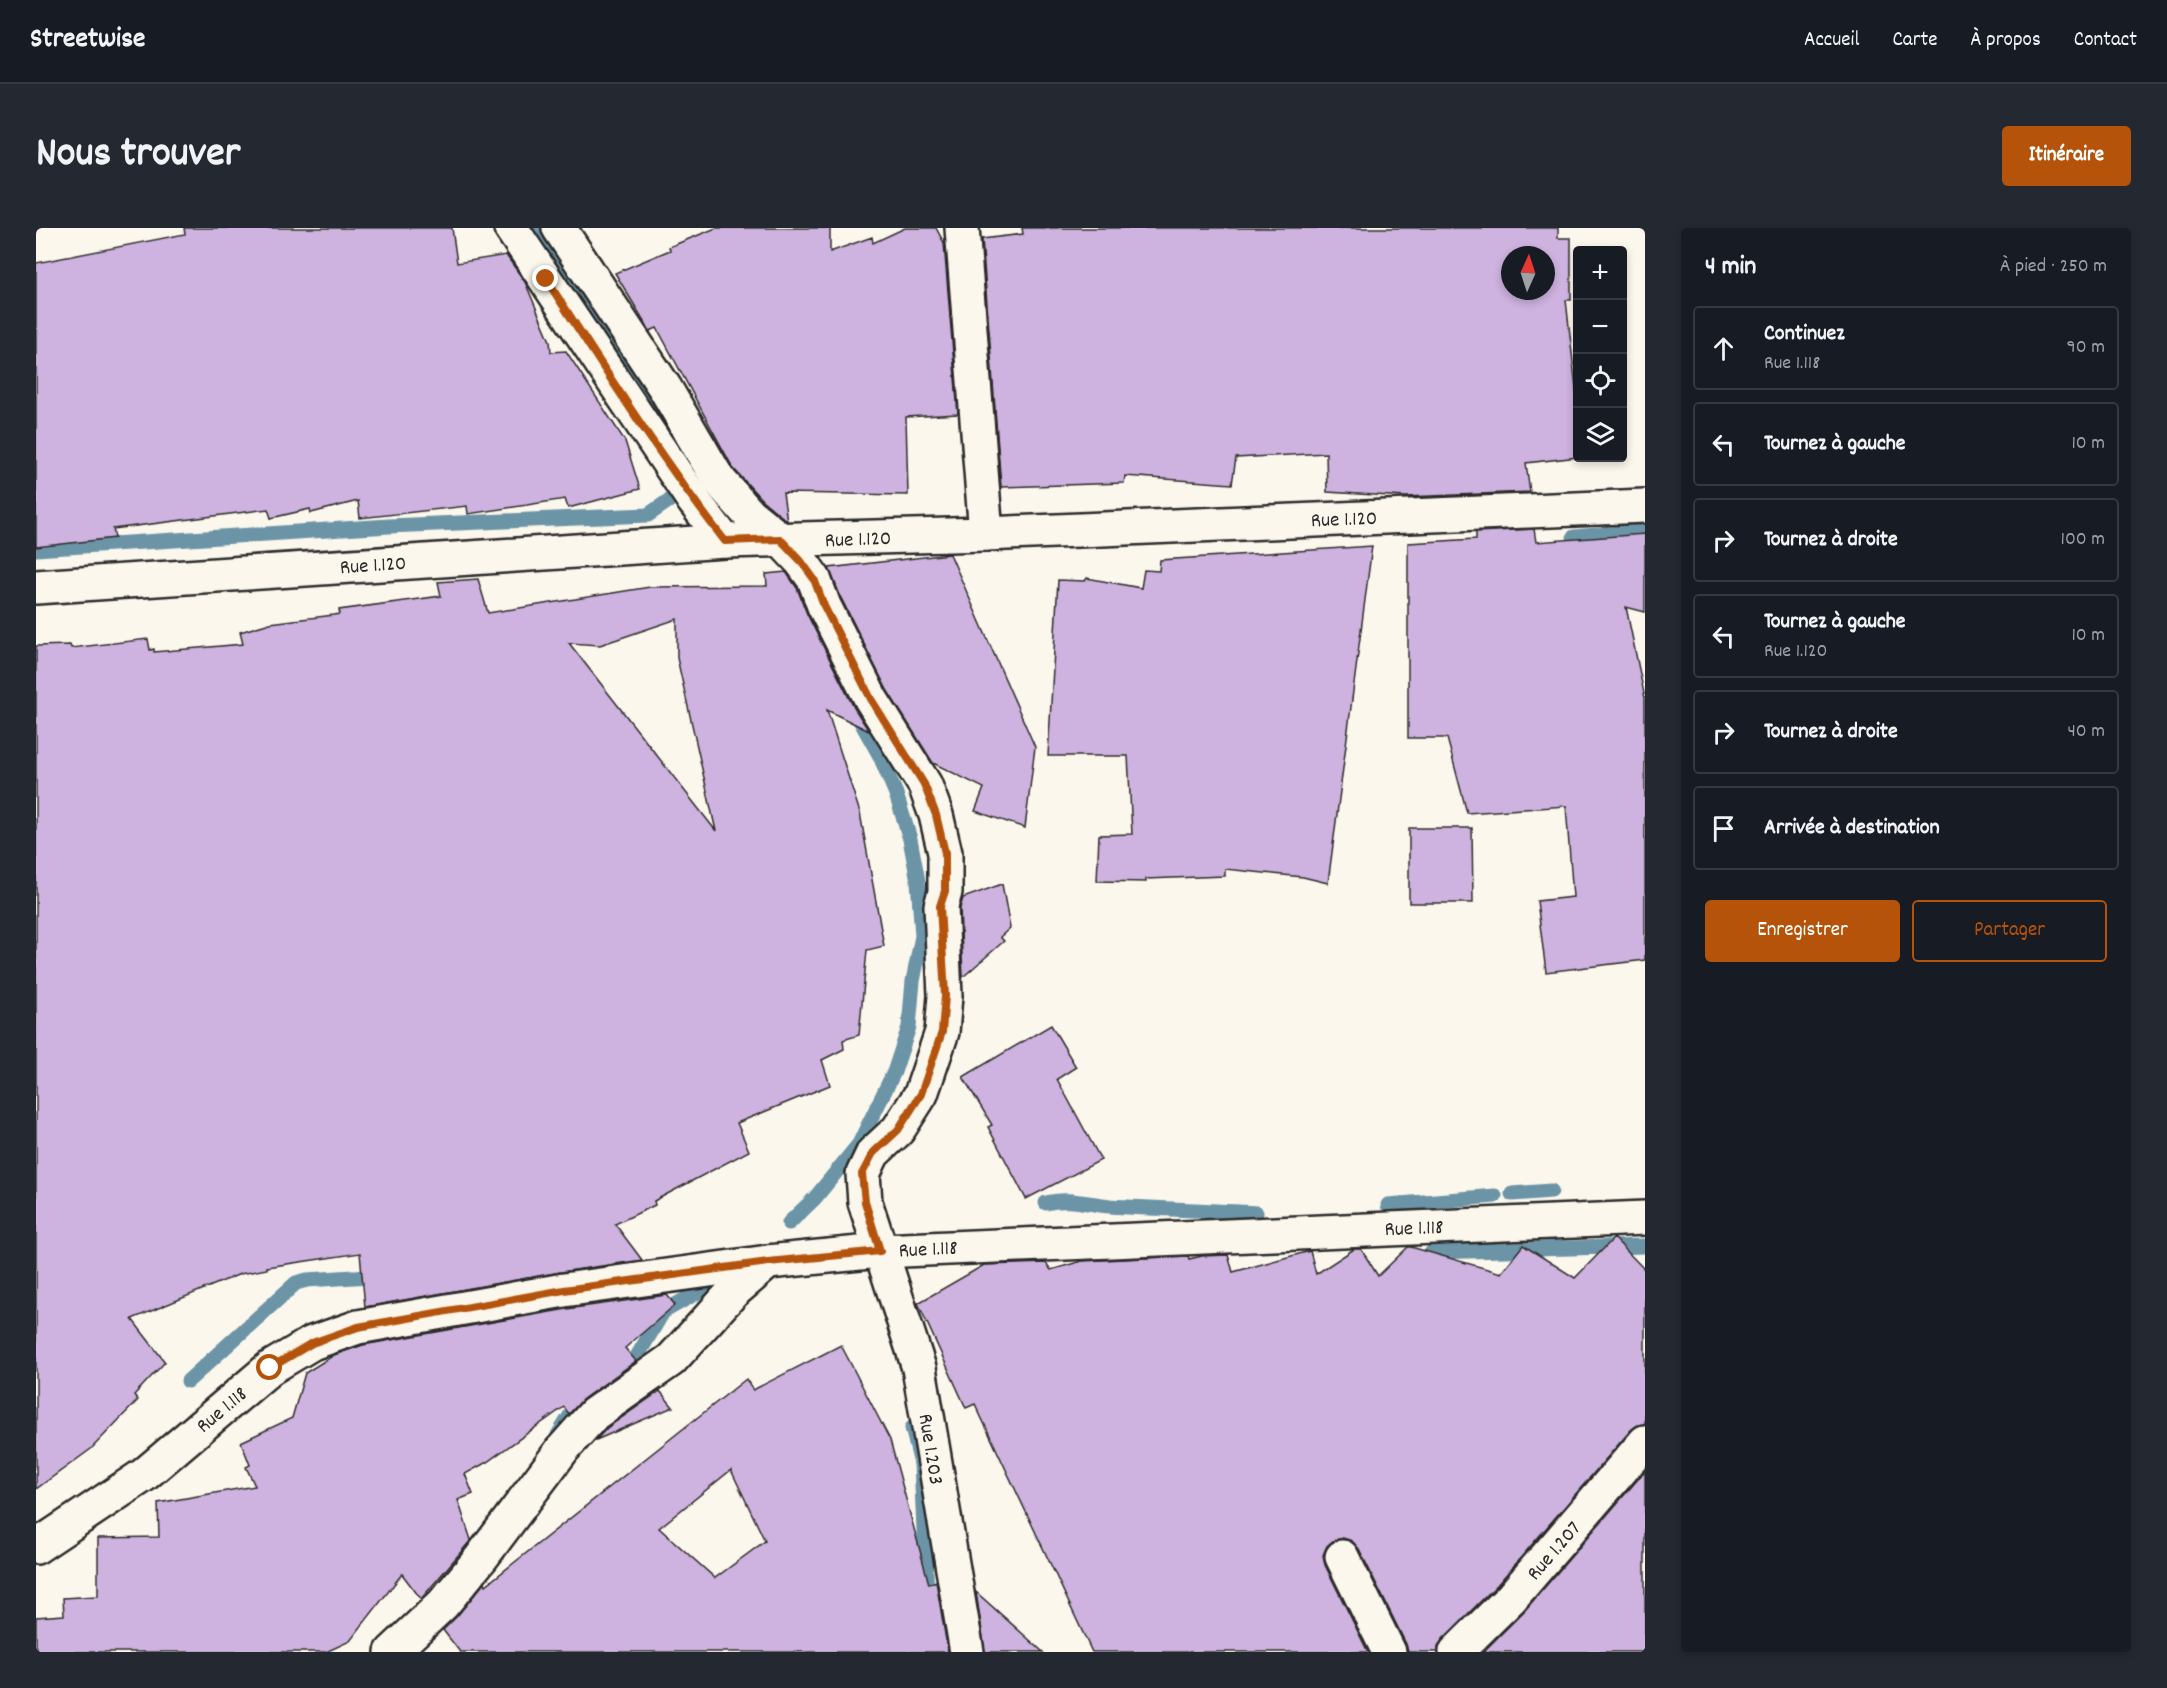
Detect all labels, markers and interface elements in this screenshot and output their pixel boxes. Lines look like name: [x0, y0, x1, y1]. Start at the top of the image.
text: Streetwise: [30, 21, 145, 61]
text: Accueil: [1804, 26, 1859, 56]
text: Carte: [1892, 26, 1937, 56]
text: À propos: [1970, 26, 2041, 56]
text: Contact: [2074, 26, 2137, 56]
text: Nous trouver: [36, 126, 240, 186]
button: Itinéraire: [2002, 126, 2131, 186]
north arrow: [1501, 246, 1555, 300]
map controls: [1573, 246, 1627, 462]
button: +: [1573, 246, 1627, 300]
text: 4 min: [1705, 249, 1756, 286]
text: À pied · 250 m: [2000, 253, 2107, 281]
route end: [532, 265, 558, 291]
button: −: [1573, 300, 1627, 354]
text: Continuez: [1764, 319, 1845, 350]
icon: ahead: [1707, 332, 1740, 365]
text: 90 m: [2067, 334, 2105, 362]
text: Rue 1.118: [1764, 350, 1820, 378]
button: locate: [1573, 354, 1627, 408]
button: layers: [1573, 408, 1627, 462]
icon: left: [1707, 428, 1740, 461]
text: Tournez à gauche: [1764, 429, 1906, 460]
text: 10 m: [2071, 430, 2105, 458]
street label: Rue 1.120: [1310, 505, 1378, 537]
icon: right: [1707, 524, 1740, 557]
street label: Rue 1.120: [824, 525, 892, 557]
text: Tournez à droite: [1764, 525, 1898, 556]
text: 100 m: [2061, 526, 2105, 554]
street label: Rue 1.120: [339, 550, 407, 584]
text: Tournez à gauche: [1764, 607, 1906, 638]
icon: left: [1707, 620, 1740, 653]
text: 10 m: [2071, 622, 2105, 650]
text: Rue 1.120: [1764, 638, 1827, 666]
icon: right: [1707, 716, 1740, 749]
text: Tournez à droite: [1764, 717, 1898, 748]
text: 40 m: [2067, 718, 2105, 746]
icon: arrive: [1707, 812, 1740, 845]
text: Arrivée à destination: [1764, 813, 1940, 844]
button: Enregistrer: [1705, 900, 1900, 962]
button: Partager: [1912, 900, 2107, 962]
street label: Rue 1.118: [1384, 1214, 1444, 1246]
street label: Rue 1.118: [898, 1234, 958, 1268]
route start: [256, 1354, 282, 1380]
street label: Rue 1.118: [191, 1381, 255, 1442]
street label: Rue 1.203: [909, 1412, 949, 1487]
street label: Rue 1.207: [1521, 1516, 1590, 1588]

